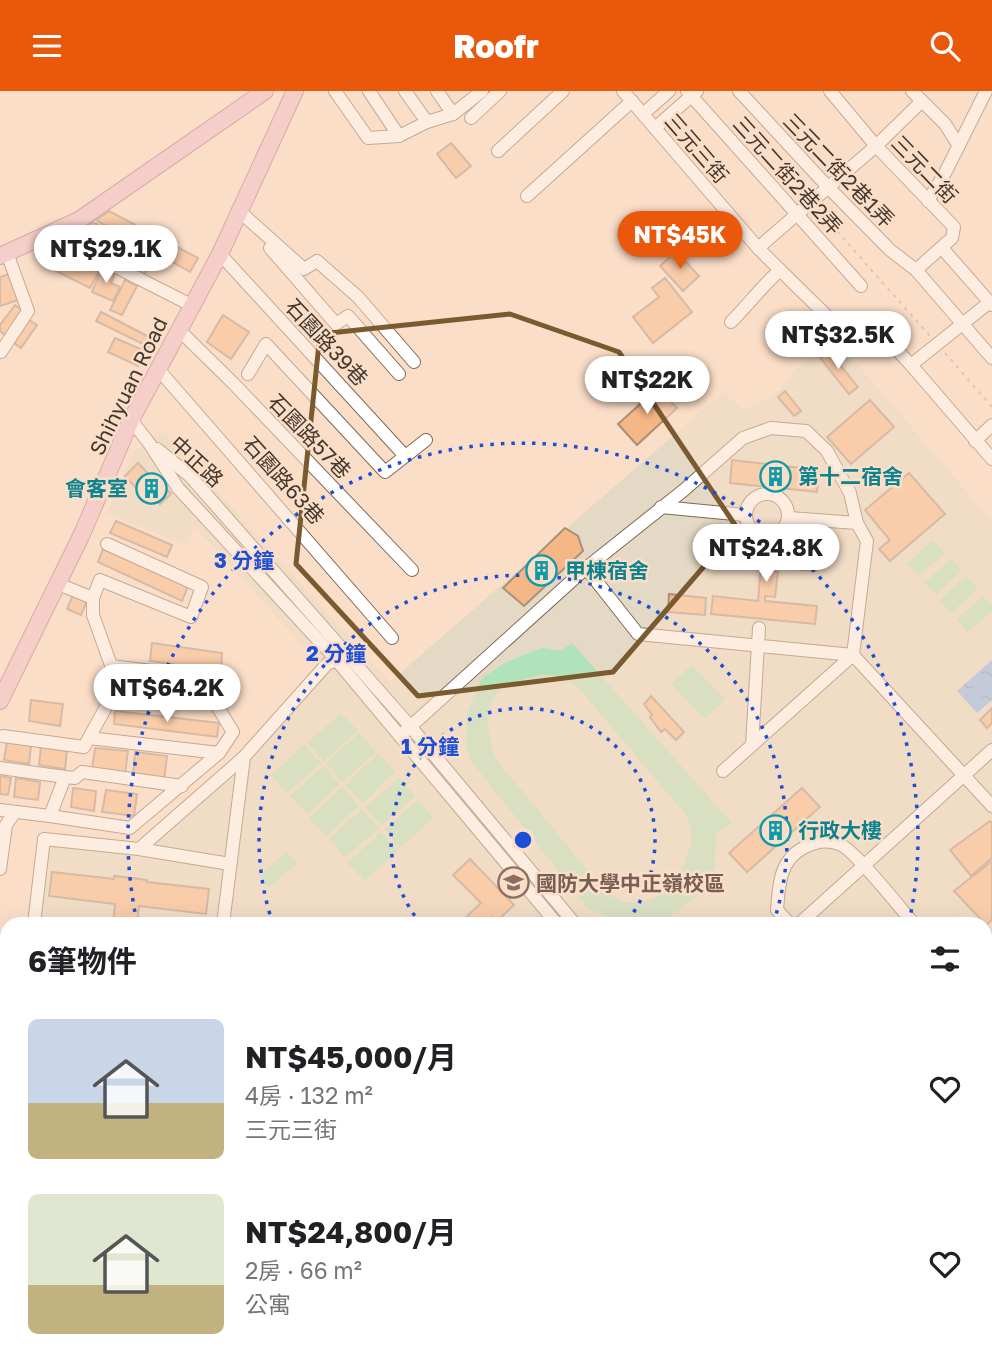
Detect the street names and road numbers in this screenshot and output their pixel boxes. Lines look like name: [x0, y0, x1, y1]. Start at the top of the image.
street label: 三元三街: [660, 108, 734, 188]
street label: 三元二街2巷1弄: [778, 108, 900, 232]
street label: 三元二街2巷2弄: [728, 110, 848, 240]
street label: 三元二街: [886, 130, 964, 208]
street label: 石園路39巷: [280, 293, 374, 391]
street label: Shihyuan Road: [83, 313, 173, 459]
street label: 石園路57巷: [263, 388, 357, 484]
street label: 中正路: [165, 430, 229, 492]
street label: 石園路63巷: [238, 431, 330, 529]

